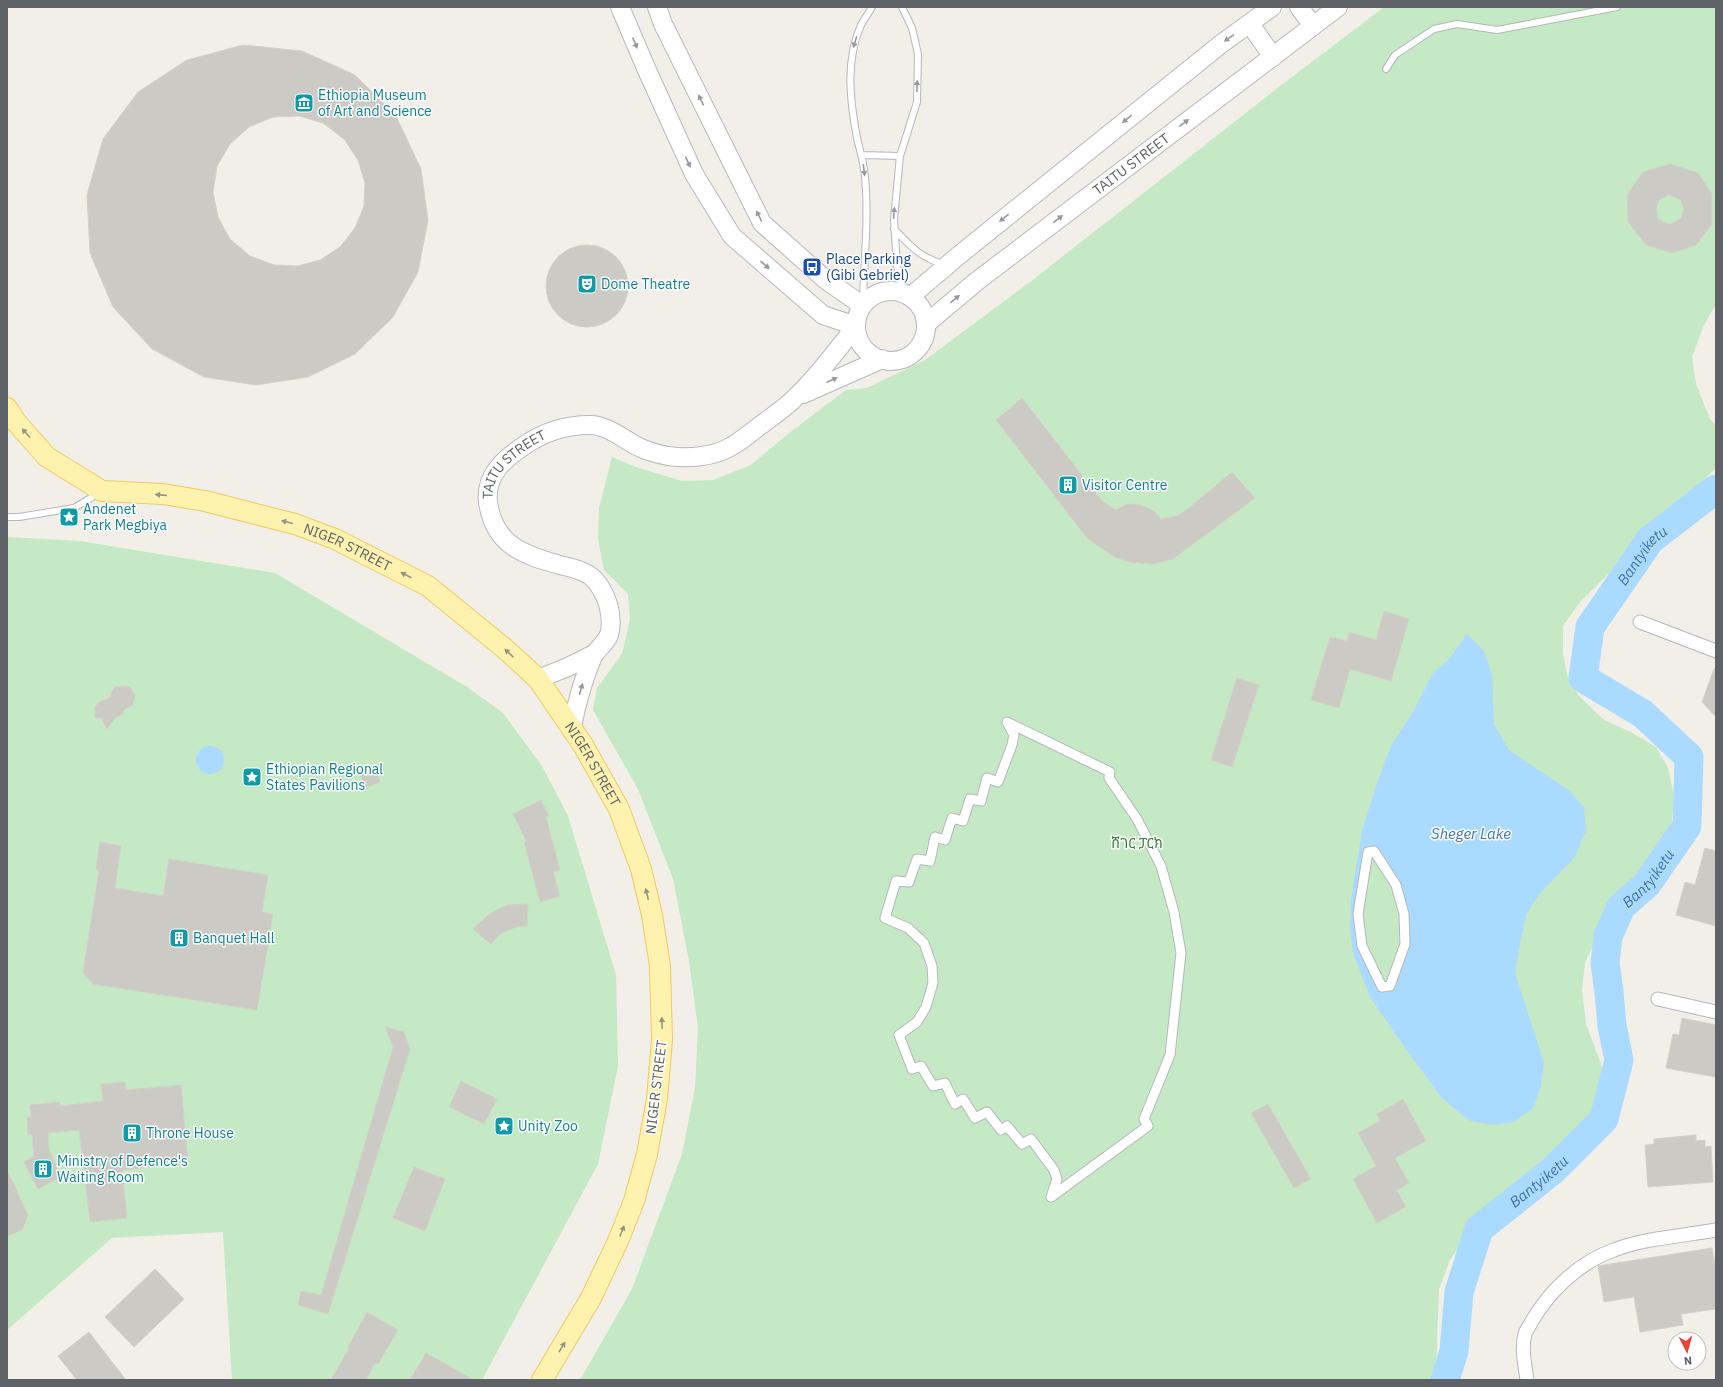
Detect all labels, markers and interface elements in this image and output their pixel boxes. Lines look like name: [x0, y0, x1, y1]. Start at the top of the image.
one-way arrow: [1224, 34, 1234, 42]
one-way arrow: [852, 36, 858, 48]
one-way arrow: [632, 37, 639, 49]
one-way arrow: [914, 79, 920, 92]
place label: Ethiopia Museum of Art and Science: [318, 86, 432, 120]
museum icon: Ethiopia Museum of Art and Science: [293, 92, 315, 114]
one-way arrow: [698, 94, 704, 106]
one-way arrow: [1122, 115, 1133, 124]
one-way arrow: [1178, 119, 1189, 127]
street label: TAITU STREET: [1089, 129, 1173, 199]
one-way arrow: [685, 156, 691, 167]
one-way arrow: [861, 164, 867, 176]
one-way arrow: [891, 207, 898, 219]
one-way arrow: [756, 211, 762, 222]
one-way arrow: [999, 214, 1010, 223]
one-way arrow: [1053, 215, 1064, 224]
place label: Place Parking (Gibi Gebriel): [826, 250, 912, 284]
bus stop icon: Place Parking (Gibi Gebriel): [801, 256, 823, 278]
one-way arrow: [759, 260, 770, 269]
theatre icon: Dome Theatre: [576, 273, 598, 295]
place label: Dome Theatre: [601, 275, 691, 293]
one-way arrow: [950, 294, 961, 303]
one-way arrow: [827, 377, 838, 383]
street label: TAITU STREET: [479, 426, 549, 499]
one-way arrow: [22, 428, 31, 438]
building icon: Visitor Centre: [1057, 474, 1079, 496]
place label: Visitor Centre: [1082, 476, 1168, 494]
one-way arrow: [155, 491, 167, 498]
place label: Andenet Park Megbiya: [83, 500, 167, 534]
place icon: Andenet Park Megbiya: [58, 506, 80, 528]
one-way arrow: [281, 519, 293, 525]
street label: NIGER STREET: [301, 519, 395, 575]
water label: Bantyiketu: [1613, 521, 1671, 588]
one-way arrow: [400, 571, 412, 578]
one-way arrow: [504, 648, 514, 657]
one-way arrow: [578, 683, 584, 696]
street label: NIGER STREET: [561, 718, 625, 810]
place label: Ethiopian Regional States Pavilions: [266, 760, 383, 794]
place icon: Ethiopian Regional States Pavilions: [241, 766, 263, 788]
water label: Sheger Lake: [1431, 824, 1511, 843]
park label: ሸገር ፓርክ: [1111, 834, 1163, 852]
water label: Bantyiketu: [1618, 845, 1678, 911]
one-way arrow: [643, 888, 649, 900]
building icon: Banquet Hall: [168, 927, 190, 949]
place label: Banquet Hall: [193, 929, 275, 947]
one-way arrow: [658, 1017, 665, 1029]
street label: NIGER STREET: [641, 1039, 671, 1135]
place icon: Unity Zoo: [493, 1115, 515, 1137]
place label: Unity Zoo: [518, 1117, 578, 1135]
building icon: Throne House: [121, 1122, 143, 1144]
place label: Throne House: [146, 1124, 234, 1142]
water label: Bantyiketu: [1505, 1151, 1572, 1211]
place label: Ministry of Defence's Waiting Room: [57, 1152, 188, 1186]
building icon: Ministry of Defence's Waiting Room: [32, 1158, 54, 1180]
one-way arrow: [619, 1225, 625, 1237]
north arrow: [1667, 1331, 1707, 1371]
one-way arrow: [559, 1341, 566, 1353]
text: N: [1683, 1354, 1693, 1368]

